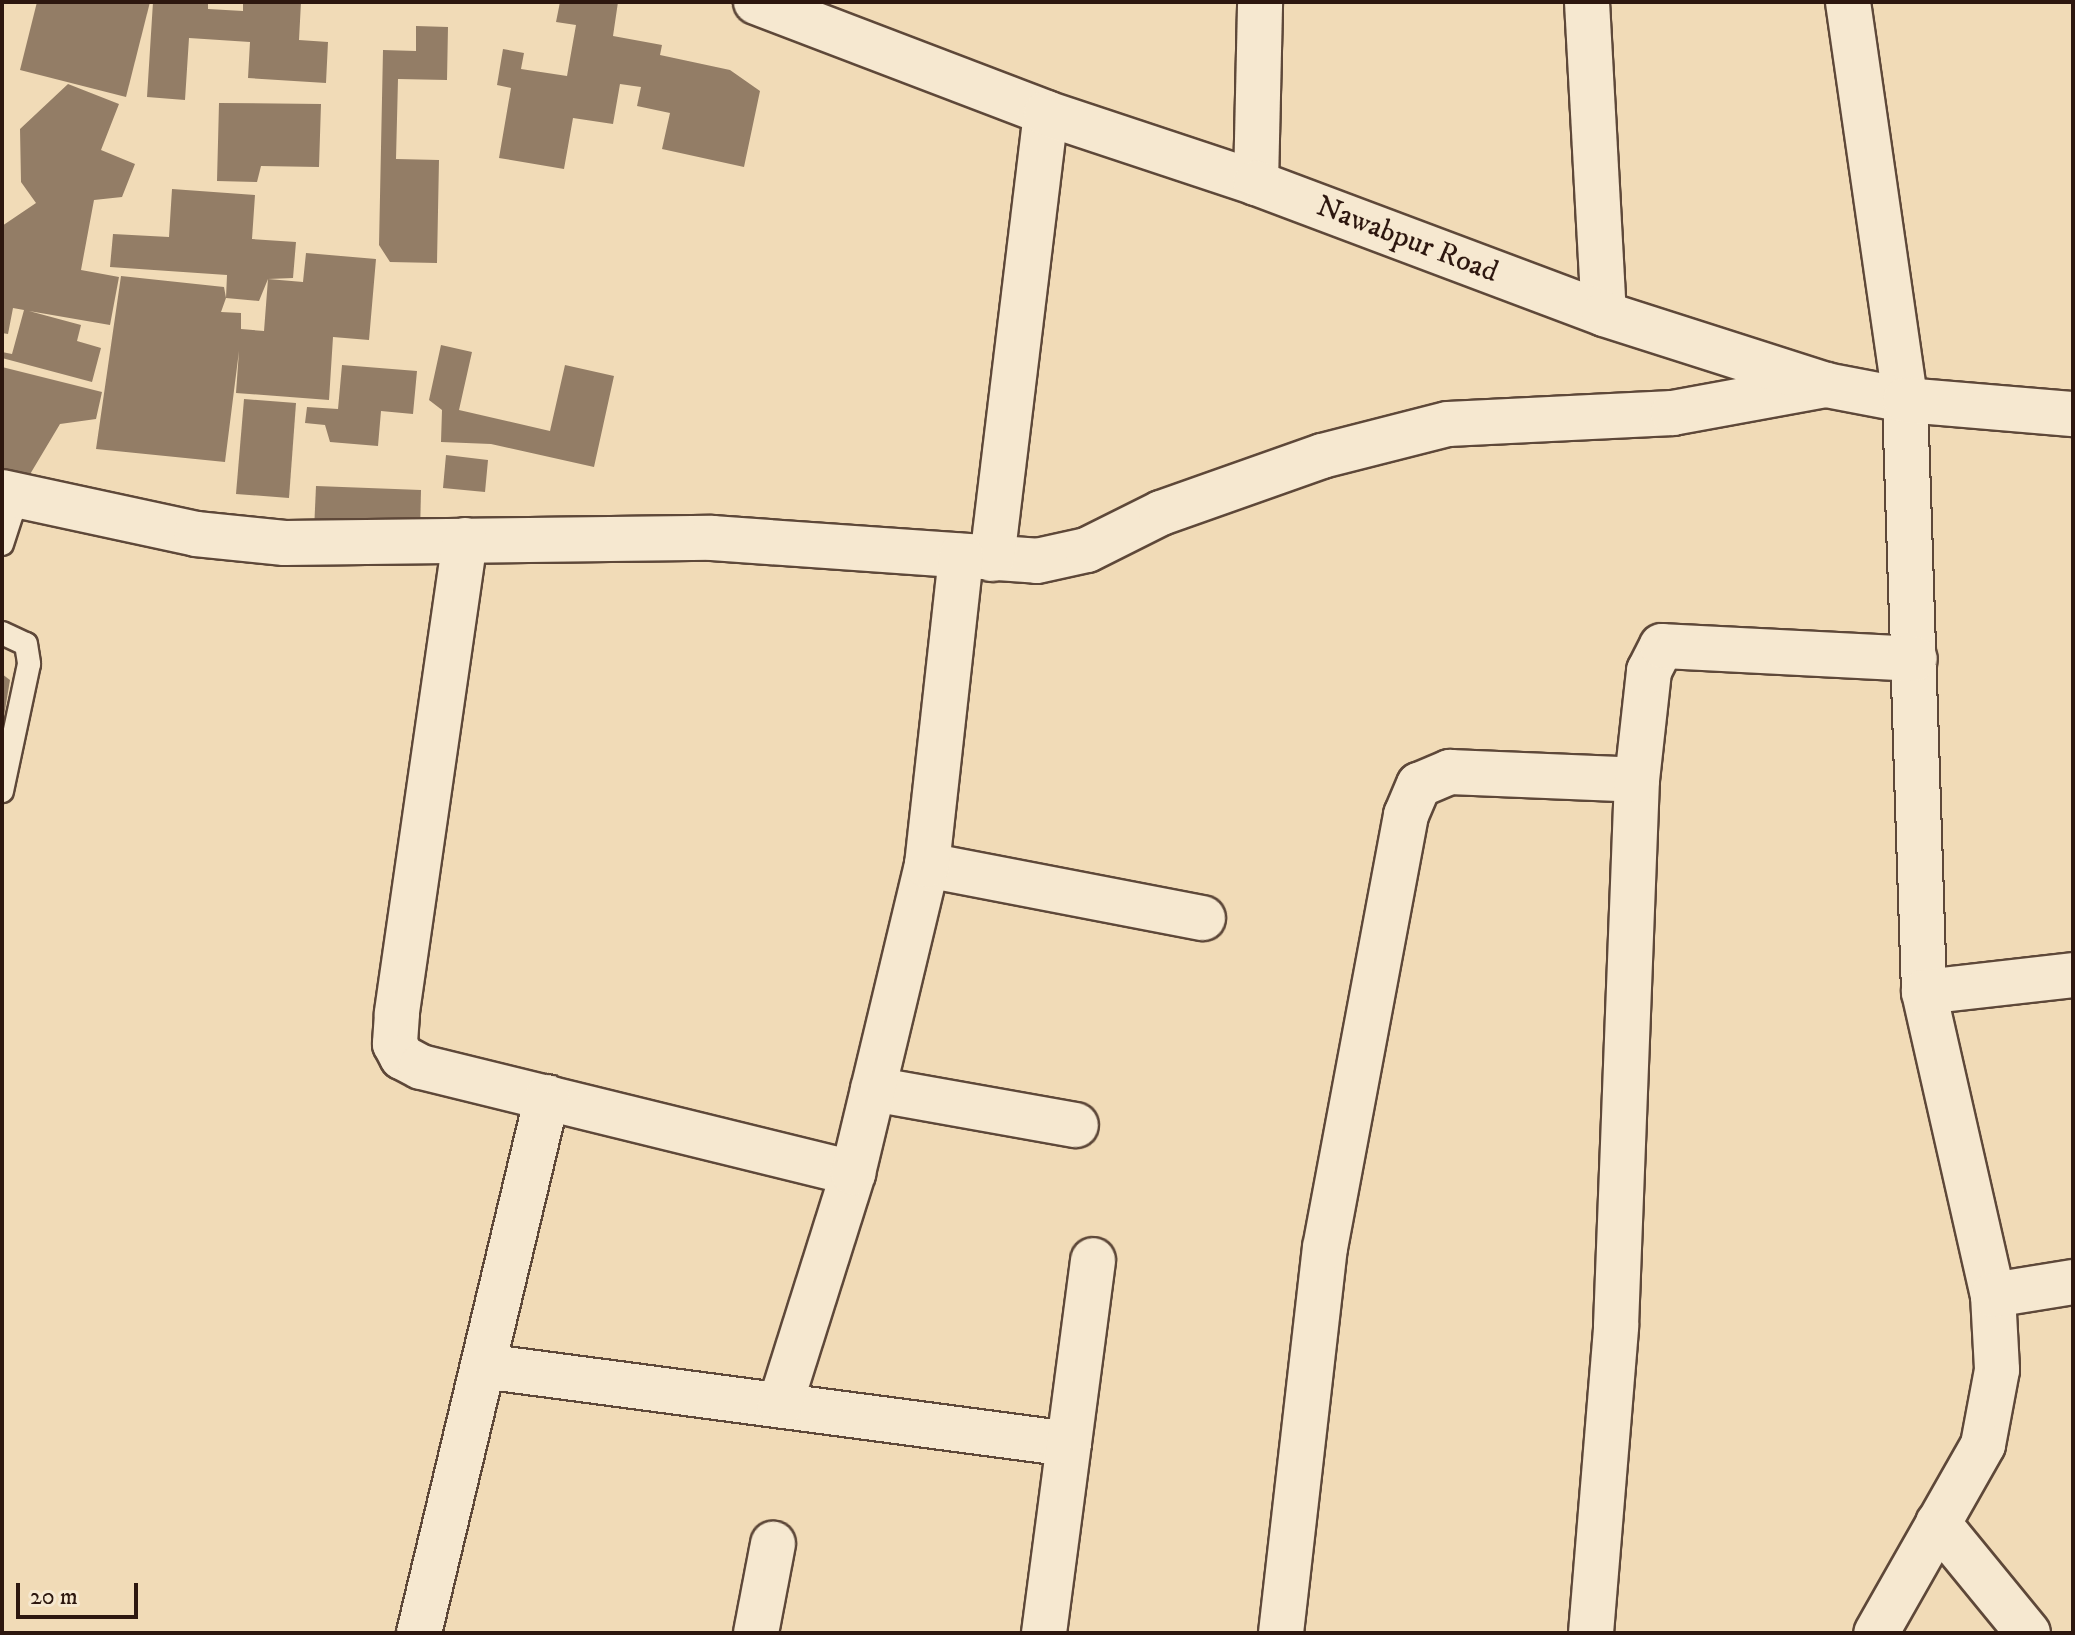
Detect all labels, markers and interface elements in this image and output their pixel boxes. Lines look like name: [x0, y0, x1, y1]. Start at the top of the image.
street label: Nawabpur Road: [1311, 189, 1503, 291]
scale bar: [20, 1567, 142, 1617]
text: 20 m: [30, 1582, 78, 1612]

